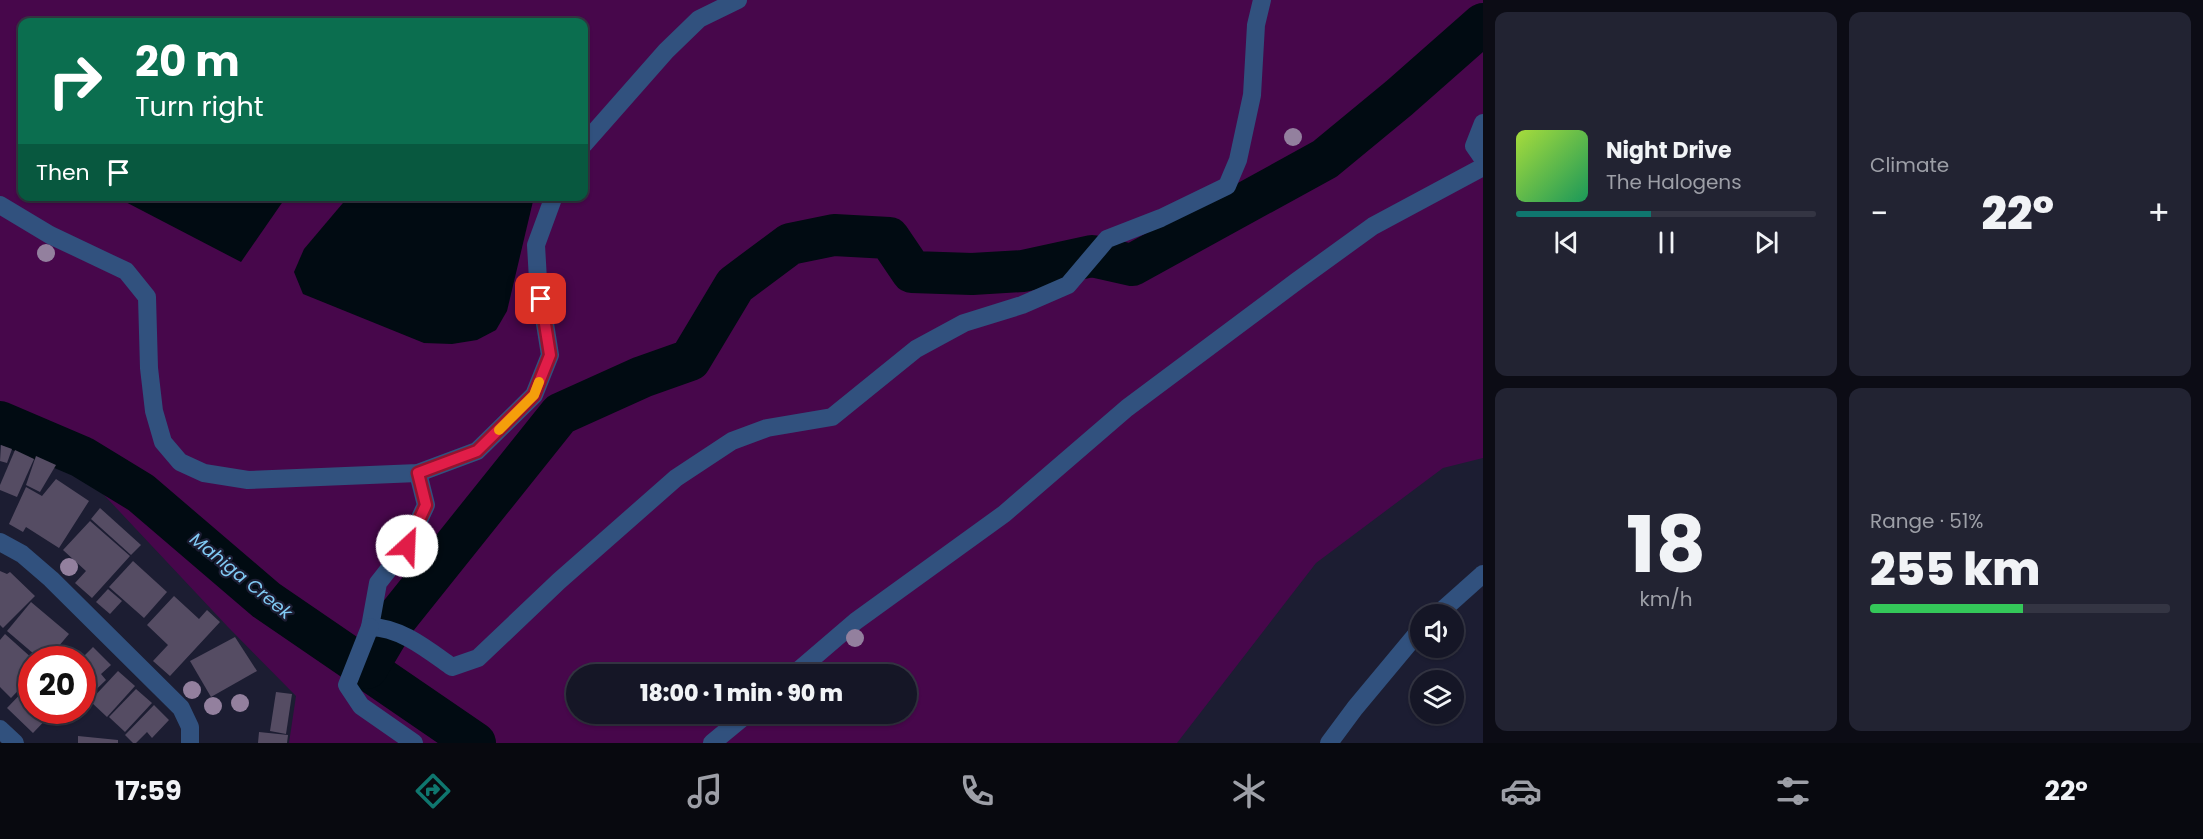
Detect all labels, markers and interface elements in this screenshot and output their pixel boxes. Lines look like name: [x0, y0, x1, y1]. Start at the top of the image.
text: 20 m: [135, 32, 240, 91]
icon: right: [36, 42, 114, 120]
text: Turn right: [135, 88, 264, 125]
text: Night Drive: [1606, 135, 1732, 166]
text: Climate: [1870, 151, 1949, 179]
icon: arrive: [102, 156, 135, 189]
text: Then: [36, 157, 90, 188]
text: The Halogens: [1606, 168, 1742, 196]
text: 22°: [1981, 182, 2054, 245]
text: −: [1870, 190, 1888, 237]
text: +: [2147, 190, 2170, 237]
icon: previous: [1550, 226, 1583, 259]
icon: pause: [1650, 226, 1683, 259]
icon: next: [1750, 226, 1783, 259]
pin: [515, 273, 566, 324]
icon: arrive: [524, 282, 557, 315]
text: 18: [1626, 490, 1706, 599]
text: Range · 51%: [1870, 507, 1983, 535]
position arrow: [375, 514, 439, 578]
water label: Mahiga Creek: [185, 526, 299, 625]
text: 255 km: [1870, 538, 2040, 601]
text: km/h: [1639, 585, 1693, 613]
map controls: [1410, 604, 1464, 724]
button: sound: [1410, 604, 1464, 658]
speed limit sign: 20: [18, 646, 96, 724]
button: layers: [1410, 670, 1464, 724]
text: 18:00 · 1 min · 90 m: [640, 678, 843, 709]
icon: directions: [412, 770, 454, 812]
icon: music: [684, 770, 726, 812]
icon: phone: [956, 770, 998, 812]
icon: climate: [1228, 770, 1270, 812]
icon: car: [1500, 770, 1542, 812]
icon: filters: [1772, 770, 1814, 812]
text: 17:59: [115, 772, 181, 809]
text: 22°: [2044, 772, 2088, 809]

